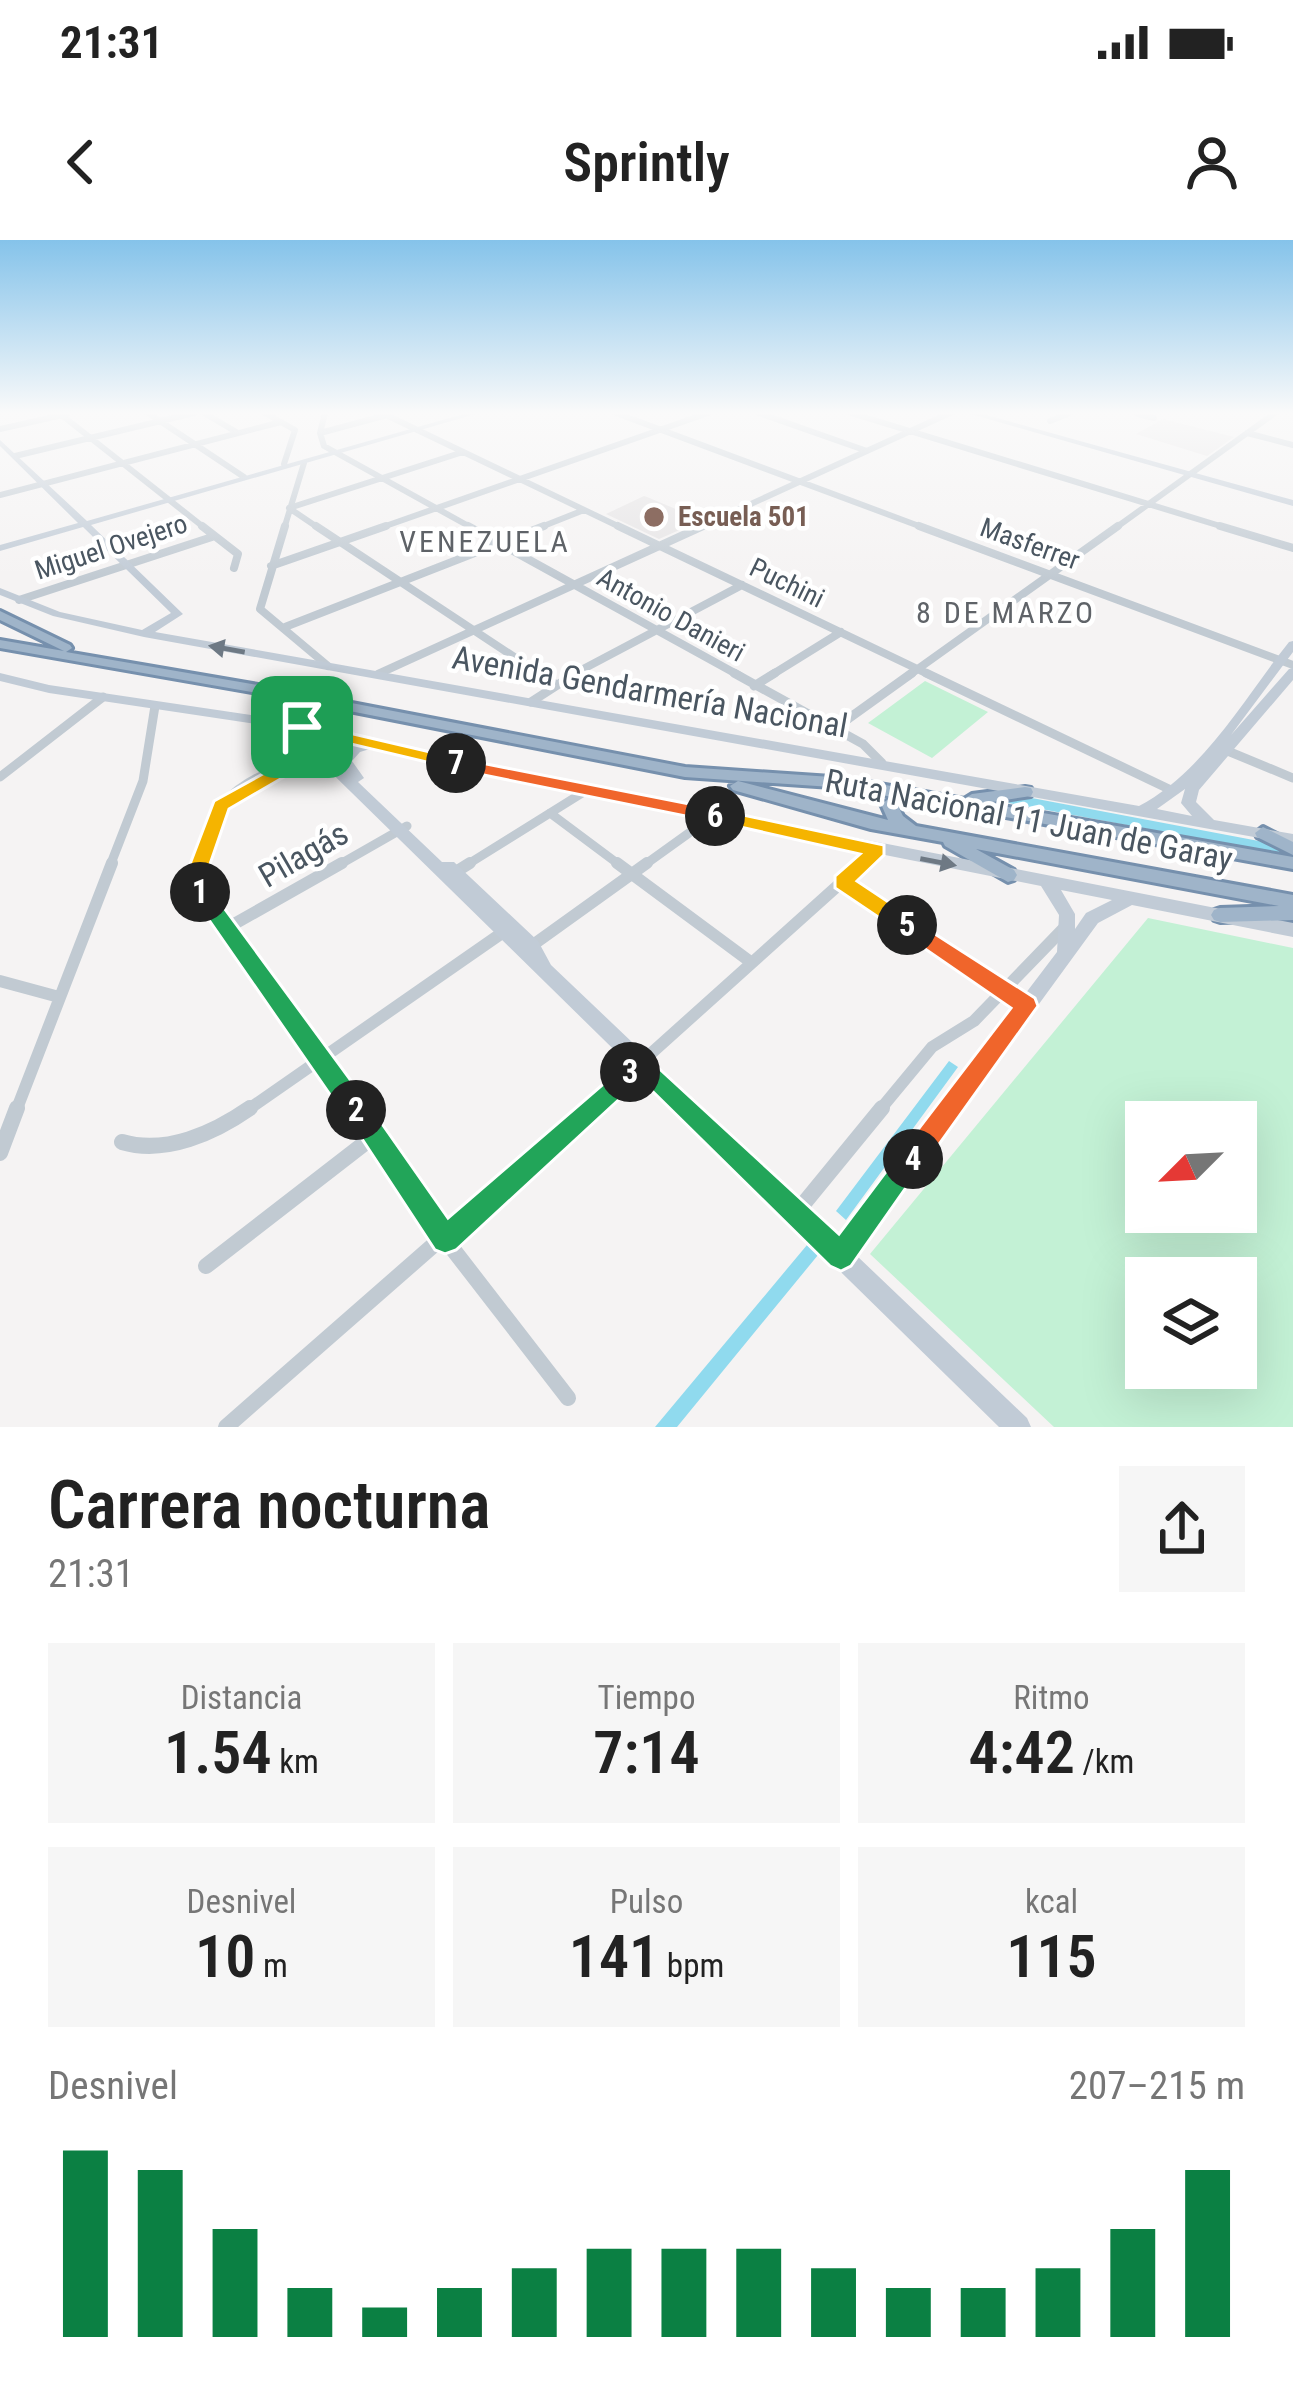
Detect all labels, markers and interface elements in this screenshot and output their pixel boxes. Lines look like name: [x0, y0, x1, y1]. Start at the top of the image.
text: 21:31: [60, 16, 163, 69]
icon: back: [48, 129, 114, 195]
icon: person: [1179, 129, 1245, 195]
text: Sprintly: [563, 131, 730, 194]
place label: Escuela 501: [678, 501, 809, 533]
marker: Escuela 501: [641, 504, 667, 530]
street label: Miguel Ovejero: [31, 507, 191, 587]
street label: Masferrer: [976, 511, 1084, 577]
district label: VENEZUELA: [399, 524, 571, 559]
street label: Puchini: [744, 551, 830, 615]
street label: Antonio Danieri: [592, 561, 750, 669]
district label: 8 DE MARZO: [916, 595, 1096, 630]
street label: Avenida Gendarmería Nacional: [449, 638, 851, 745]
one-way arrow: [208, 639, 245, 658]
pin: [251, 676, 353, 778]
icon: arrive: [269, 694, 335, 760]
pin: 7: [426, 733, 486, 793]
text: 7: [448, 743, 464, 782]
street label: Ruta Nacional 11 Juan de Garay: [822, 761, 1236, 878]
pin: 6: [685, 786, 745, 846]
text: 6: [707, 796, 723, 835]
street label: Pilagás: [252, 813, 355, 895]
one-way arrow: [920, 853, 958, 872]
pin: 1: [170, 862, 230, 922]
text: 1: [192, 872, 208, 911]
pin: 5: [877, 895, 937, 955]
text: 5: [899, 905, 915, 944]
pin: 3: [600, 1042, 660, 1102]
text: 3: [622, 1052, 638, 1091]
pin: 2: [326, 1080, 386, 1140]
text: 2: [348, 1090, 364, 1129]
north arrow: [1125, 1101, 1257, 1233]
map controls: [1125, 1101, 1257, 1389]
pin: 4: [883, 1129, 943, 1189]
text: 4: [905, 1139, 921, 1178]
button: layers: [1125, 1257, 1257, 1389]
button: share: [1119, 1466, 1245, 1592]
text: Carrera nocturna: [48, 1467, 490, 1544]
text: 21:31: [48, 1551, 134, 1597]
text: Distancia: [181, 1678, 302, 1717]
text: Tiempo: [598, 1678, 695, 1717]
text: Ritmo: [1013, 1678, 1090, 1717]
text: 1.54: [164, 1717, 272, 1788]
text: 7:14: [593, 1717, 700, 1788]
text: 4:42: [969, 1717, 1075, 1788]
text: km: [272, 1742, 319, 1781]
text: /km: [1075, 1742, 1134, 1781]
text: Desnivel: [187, 1882, 296, 1921]
text: Pulso: [610, 1882, 683, 1921]
text: kcal: [1025, 1882, 1078, 1921]
text: 10: [195, 1921, 255, 1992]
text: 141: [569, 1921, 659, 1992]
text: 115: [1006, 1921, 1097, 1992]
text: m: [255, 1946, 288, 1985]
text: bpm: [659, 1946, 724, 1985]
text: Desnivel: [48, 2063, 178, 2109]
text: 207–215 m: [1069, 2063, 1245, 2109]

